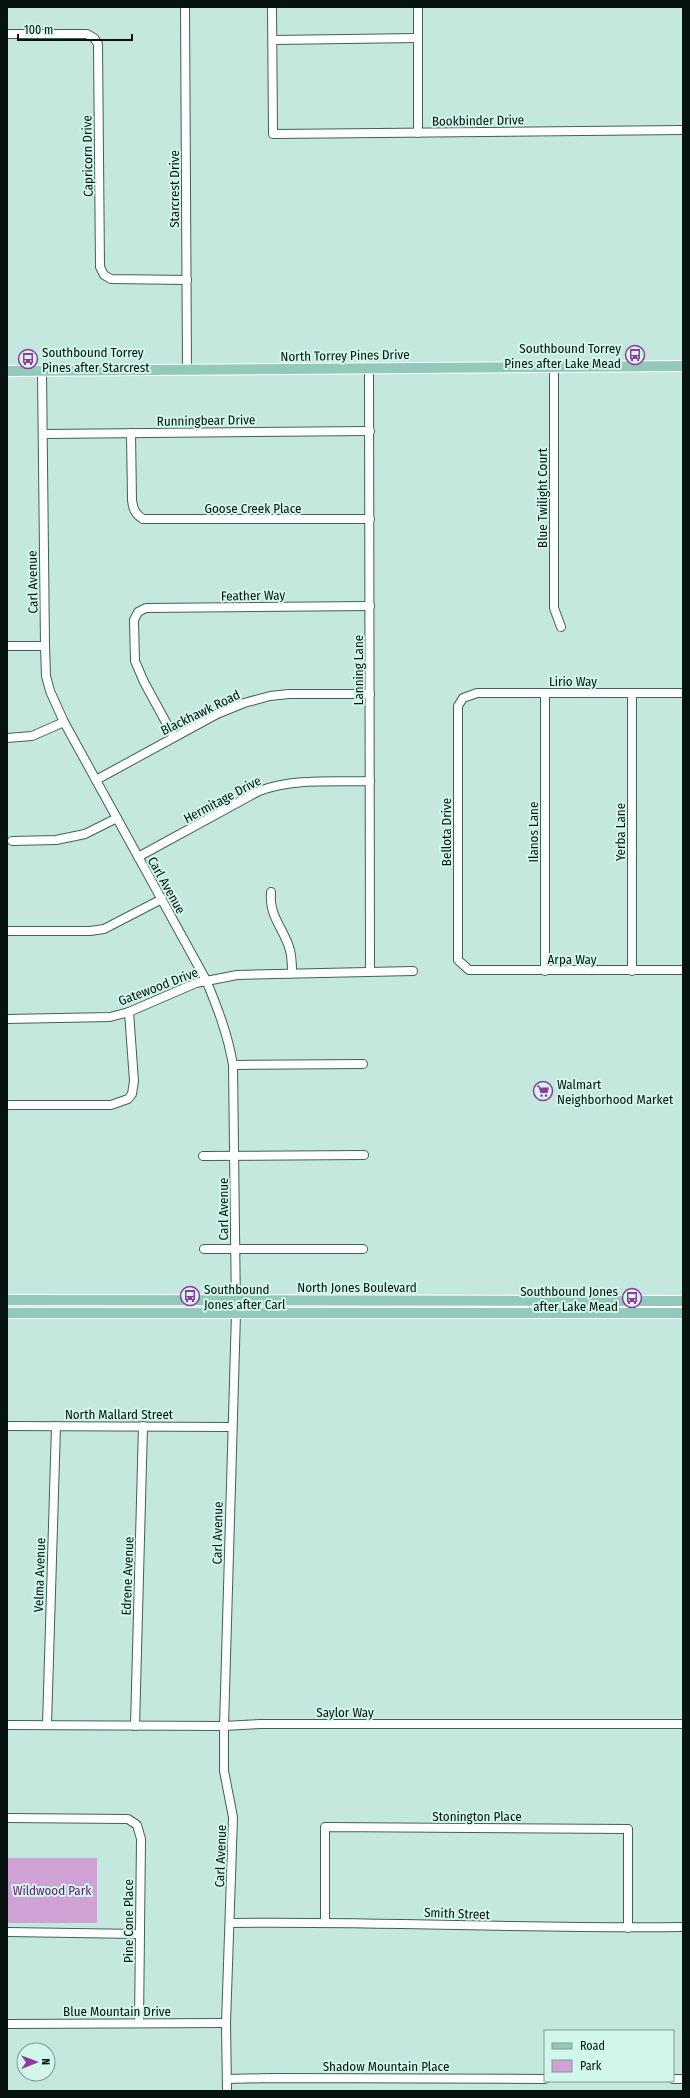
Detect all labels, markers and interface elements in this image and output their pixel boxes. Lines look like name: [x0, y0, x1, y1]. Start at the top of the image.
scale bar: [18, 16, 132, 42]
text: 100 m: [24, 23, 53, 37]
street label: Bookbinder Drive: [432, 112, 524, 129]
street label: Capricorn Drive: [79, 115, 96, 197]
street label: Starcrest Drive: [167, 150, 182, 228]
place label: Southbound Torrey Pines after Lake Mead: [504, 341, 621, 371]
bus stop icon: Southbound Torrey Pines after Lake Mead: [624, 344, 646, 366]
place label: Southbound Torrey Pines after Starcrest: [42, 345, 150, 375]
street label: North Torrey Pines Drive: [280, 347, 410, 364]
bus stop icon: Southbound Torrey Pines after Starcrest: [17, 348, 39, 370]
street label: Runningbear Drive: [157, 412, 255, 429]
street label: Blue Twilight Court: [535, 447, 550, 548]
street label: Goose Creek Place: [205, 501, 301, 516]
street label: Carl Avenue: [24, 550, 41, 614]
street label: Feather Way: [221, 587, 286, 604]
street label: Lanning Lane: [351, 635, 366, 705]
street label: Lirio Way: [549, 674, 597, 689]
street label: Blackhawk Road: [158, 687, 242, 738]
street label: Hermitage Drive: [181, 773, 263, 826]
street label: Bellota Drive: [439, 798, 454, 866]
street label: Ilanos Lane: [526, 802, 541, 862]
street label: Yerba Lane: [613, 803, 628, 861]
street label: Carl Avenue: [145, 854, 188, 916]
street label: Arpa Way: [548, 952, 597, 967]
street label: Gatewood Drive: [116, 964, 200, 1009]
place label: Walmart Neighborhood Market: [557, 1077, 674, 1107]
supermarket icon: Walmart Neighborhood Market: [532, 1080, 554, 1102]
street label: Carl Avenue: [216, 1178, 231, 1240]
street label: North Jones Boulevard: [297, 1280, 417, 1295]
place label: Southbound Jones after Carl: [204, 1282, 286, 1312]
place label: Southbound Jones after Lake Mead: [520, 1284, 618, 1314]
bus stop icon: Southbound Jones after Carl: [179, 1285, 201, 1307]
bus stop icon: Southbound Jones after Lake Mead: [621, 1287, 643, 1309]
street label: North Mallard Street: [65, 1407, 174, 1422]
street label: Carl Avenue: [209, 1501, 226, 1565]
street label: Edrene Avenue: [119, 1536, 136, 1616]
street label: Velma Avenue: [31, 1537, 48, 1613]
street label: Saylor Way: [316, 1705, 374, 1720]
street label: Stonington Place: [432, 1809, 522, 1824]
street label: Carl Avenue: [212, 1824, 229, 1888]
street label: Pine Cone Place: [121, 1879, 136, 1963]
park label: Wildwood Park: [13, 1883, 92, 1898]
street label: Smith Street: [424, 1905, 491, 1922]
street label: Blue Mountain Drive: [63, 2004, 171, 2019]
legend: [544, 2030, 674, 2082]
text: Road: [580, 2039, 605, 2053]
north arrow: [16, 2042, 56, 2082]
text: N: [39, 2058, 52, 2065]
street label: Shadow Mountain Place: [323, 2059, 449, 2074]
text: Park: [580, 2059, 602, 2073]

